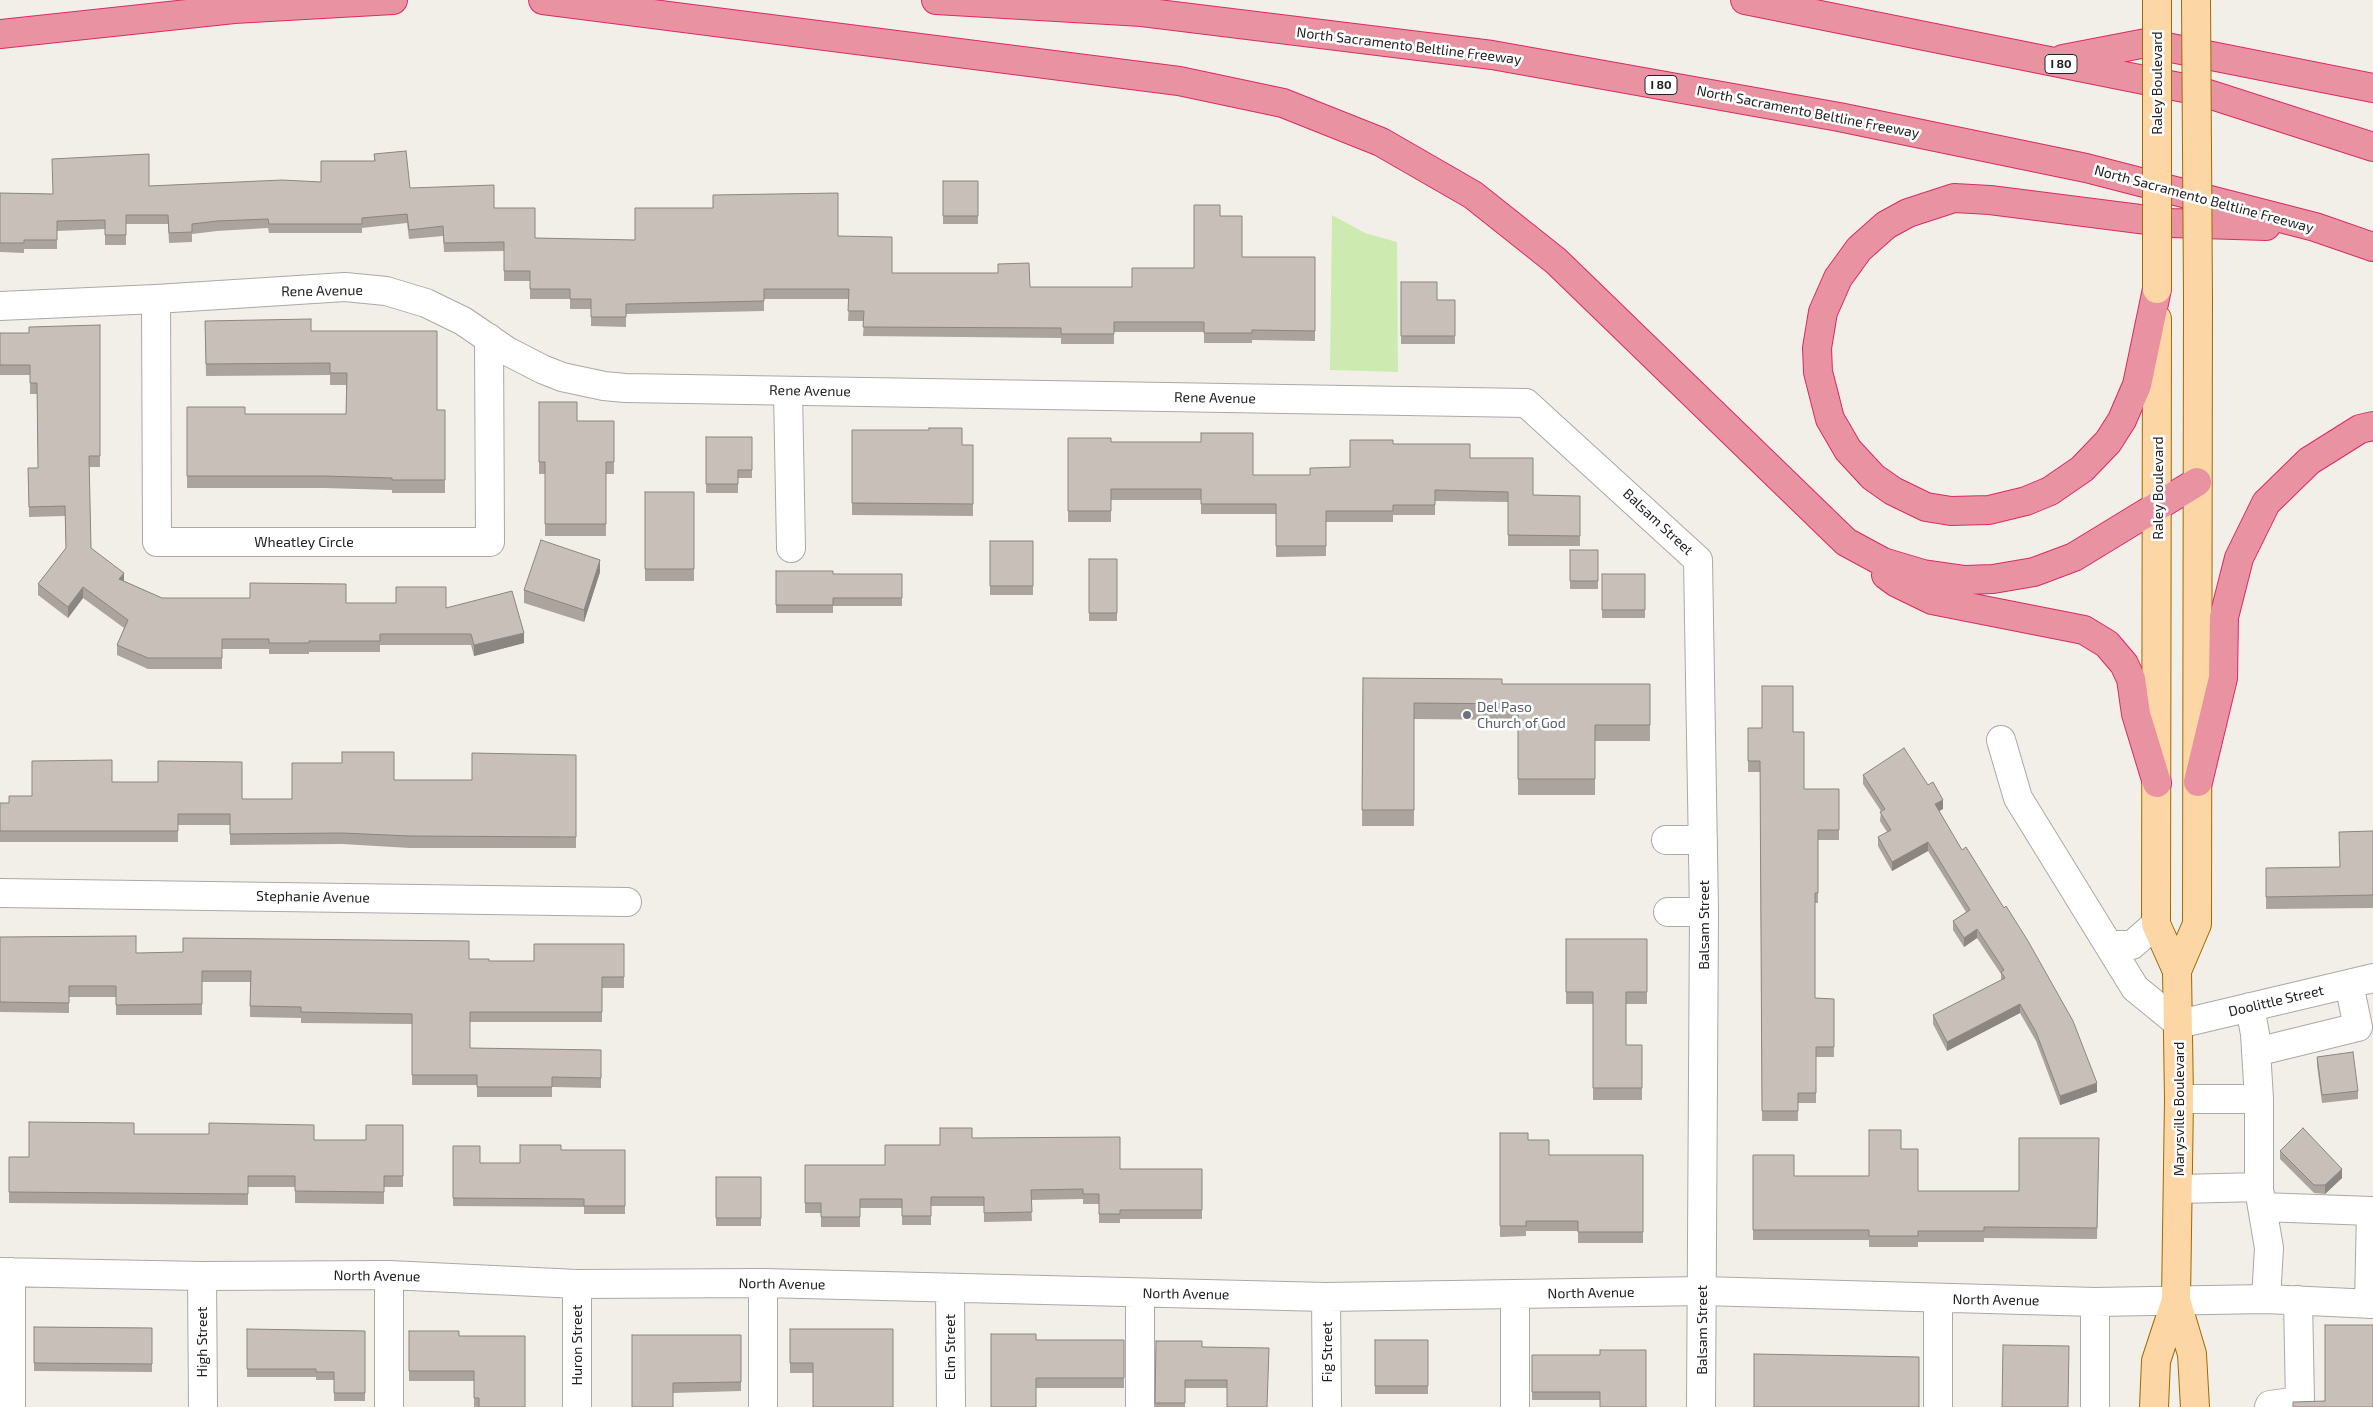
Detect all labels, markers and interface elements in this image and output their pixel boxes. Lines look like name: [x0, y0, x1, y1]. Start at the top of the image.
street label: North Sacramento Beltline Freeway: [1296, 24, 1522, 68]
street label: Raley Boulevard: [2149, 31, 2165, 135]
road number: I 80: [2045, 54, 2077, 74]
road number: I 80: [1645, 76, 1677, 94]
street label: North Sacramento Beltline Freeway: [1695, 82, 1921, 142]
street label: North Sacramento Beltline Freeway: [2092, 162, 2316, 236]
street label: Rene Avenue: [281, 282, 363, 300]
street label: Rene Avenue: [769, 382, 851, 400]
street label: Rene Avenue: [1174, 389, 1256, 407]
street label: Raley Boulevard: [2150, 436, 2166, 540]
street label: Balsam Street: [1620, 485, 1696, 559]
street label: Wheatley Circle: [254, 534, 354, 550]
place label: Del Paso Church of God: [1477, 699, 1566, 732]
marker: Del Paso Church of God: [1461, 709, 1473, 721]
street label: Balsam Street: [1696, 880, 1712, 970]
street label: Stephanie Avenue: [256, 888, 370, 906]
street label: Doolittle Street: [2227, 982, 2325, 1020]
street label: Marysville Boulevard: [2171, 1042, 2187, 1176]
street label: North Avenue: [333, 1267, 421, 1285]
street label: North Avenue: [738, 1275, 826, 1293]
street label: North Avenue: [1547, 1284, 1635, 1302]
street label: North Avenue: [1142, 1285, 1230, 1303]
street label: Balsam Street: [1694, 1285, 1710, 1375]
street label: North Avenue: [1952, 1291, 2040, 1309]
street label: Huron Street: [569, 1305, 585, 1385]
street label: High Street: [194, 1307, 210, 1377]
street label: Elm Street: [942, 1314, 958, 1380]
street label: Fig Street: [1319, 1322, 1335, 1382]

